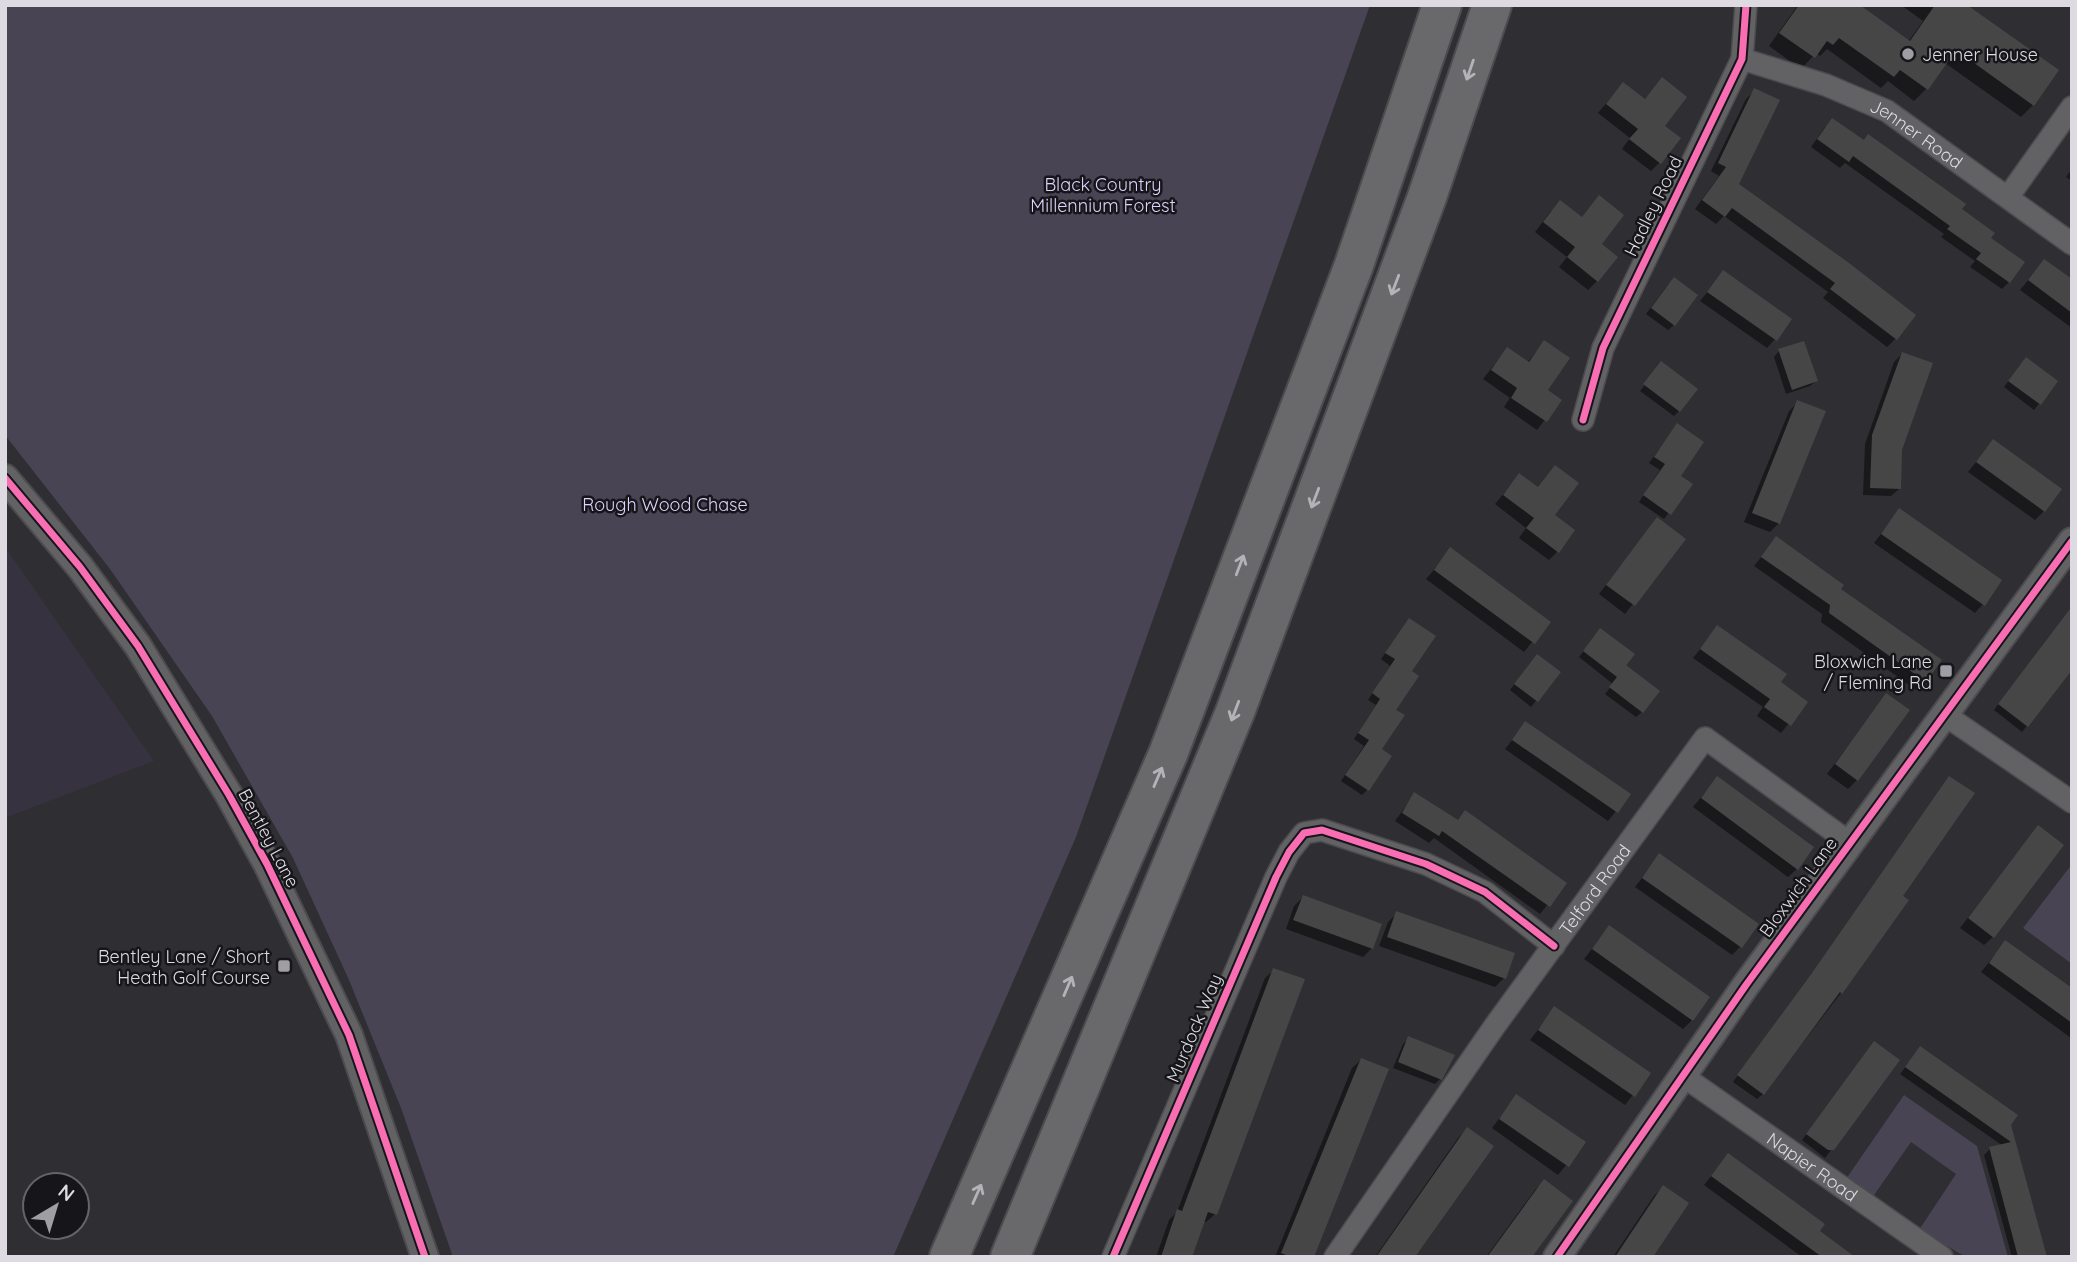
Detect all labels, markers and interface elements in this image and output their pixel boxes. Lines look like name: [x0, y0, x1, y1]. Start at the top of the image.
place label: Jenner House: [1922, 43, 2038, 66]
marker: Jenner House: [1900, 46, 1916, 62]
one-way arrow: [1463, 59, 1476, 81]
street label: Jenner Road: [1867, 94, 1967, 173]
street label: Hadley Road: [1619, 152, 1687, 260]
park label: Black Country Millennium Forest: [1030, 173, 1176, 217]
one-way arrow: [1387, 273, 1400, 295]
one-way arrow: [1308, 486, 1320, 508]
park label: Rough Wood Chase: [582, 493, 748, 516]
one-way arrow: [1235, 554, 1247, 576]
place label: Bloxwich Lane / Fleming Rd: [1814, 650, 1932, 694]
marker: Bloxwich Lane / Fleming Rd: [1938, 663, 1954, 679]
one-way arrow: [1228, 699, 1240, 721]
one-way arrow: [1152, 767, 1165, 788]
street label: Bentley Lane: [233, 785, 305, 891]
street label: Bloxwich Lane: [1754, 833, 1842, 941]
street label: Telford Road: [1554, 839, 1635, 939]
place label: Bentley Lane / Short Heath Golf Course: [98, 945, 270, 989]
marker: Bentley Lane / Short Heath Golf Course: [276, 958, 292, 974]
street label: Murdock Way: [1161, 970, 1227, 1086]
one-way arrow: [1062, 976, 1075, 997]
street label: Napier Road: [1763, 1127, 1862, 1206]
north arrow: [21, 1171, 91, 1241]
text: N: [54, 1179, 79, 1206]
one-way arrow: [971, 1184, 984, 1206]

